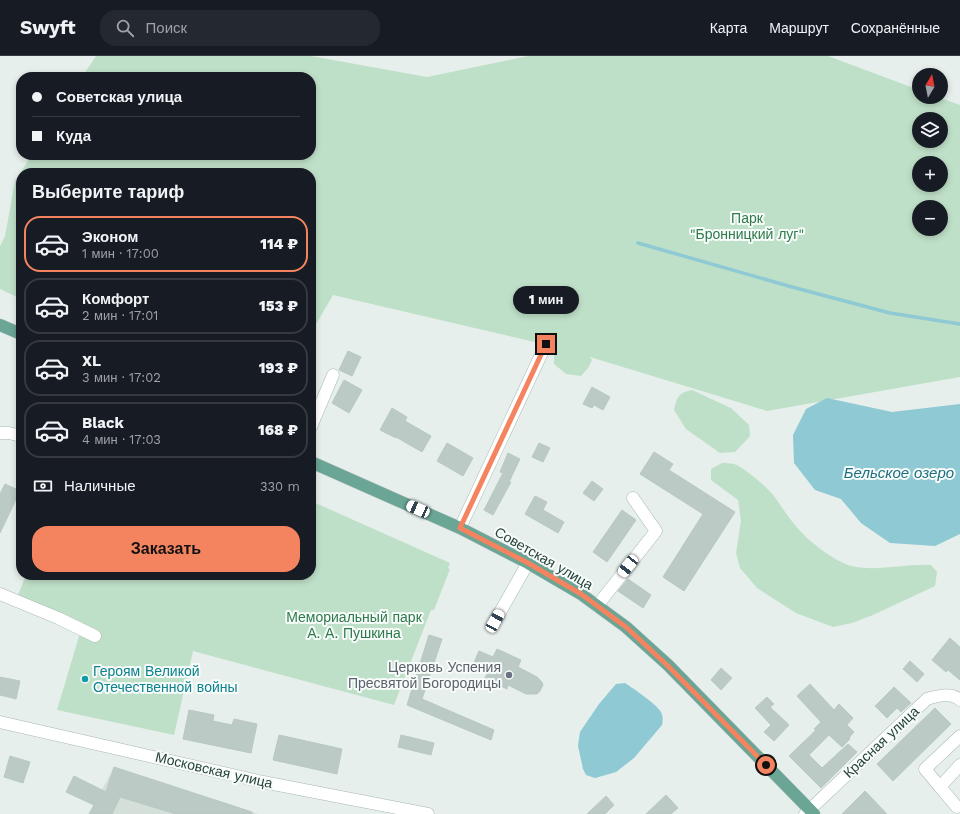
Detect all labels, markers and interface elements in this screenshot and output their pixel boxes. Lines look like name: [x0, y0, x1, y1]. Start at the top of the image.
search box: [100, 10, 380, 46]
text: Swyft: [20, 16, 76, 39]
icon: search: [114, 17, 136, 39]
text: Поиск: [146, 19, 187, 37]
text: Карта: [710, 20, 747, 36]
text: Маршрут: [769, 20, 829, 36]
text: Сохранённые: [851, 20, 940, 36]
north arrow: [912, 68, 948, 104]
map controls: [912, 68, 948, 236]
text: Советская улица: [56, 88, 182, 106]
button: layers: [912, 112, 948, 148]
text: Куда: [56, 127, 91, 145]
button: +: [912, 156, 948, 192]
text: Выберите тариф: [32, 181, 184, 202]
button: −: [912, 200, 948, 236]
park label: Парк "Бронницкий луг": [690, 210, 804, 242]
icon: car: [34, 226, 70, 262]
text: Эконом: [82, 228, 138, 246]
text: 114 ₽: [260, 235, 298, 253]
text: 1 мин · 17:00: [82, 246, 159, 261]
callout: 1 мин: [513, 286, 579, 314]
icon: car: [34, 288, 70, 324]
text: Комфорт: [82, 290, 149, 308]
text: 1 мин: [529, 292, 563, 307]
text: 153 ₽: [259, 297, 298, 315]
text: 2 мин · 17:01: [82, 308, 158, 323]
route end: [537, 335, 555, 353]
icon: car: [34, 350, 70, 386]
text: XL: [82, 352, 101, 370]
text: 193 ₽: [259, 359, 298, 377]
text: 3 мин · 17:02: [82, 370, 161, 385]
icon: car: [34, 412, 70, 448]
text: Black: [82, 414, 124, 432]
text: 168 ₽: [258, 421, 298, 439]
text: 4 мин · 17:03: [82, 432, 161, 447]
water label: Бельское озеро: [844, 464, 954, 482]
icon: cash: [32, 475, 54, 497]
text: Наличные: [64, 477, 136, 495]
text: 330 m: [260, 479, 300, 494]
car: [405, 499, 431, 519]
street label: Советская улица: [492, 523, 596, 593]
button: Заказать: [32, 526, 300, 572]
car: [616, 553, 640, 579]
car: [484, 608, 506, 634]
park label: Мемориальный парк А. А. Пушкина: [286, 609, 423, 641]
place label: Церковь Успения Пресвятой Богородицы: [348, 659, 501, 691]
place label: Героям Великой Отечественной войны: [93, 663, 238, 695]
marker: Церковь Успения Пресвятой Богородицы: [504, 670, 514, 680]
marker: Героям Великой Отечественной войны: [80, 674, 90, 684]
street label: Красная улица: [840, 703, 922, 781]
street label: Московская улица: [154, 749, 274, 791]
route start: [757, 756, 775, 774]

